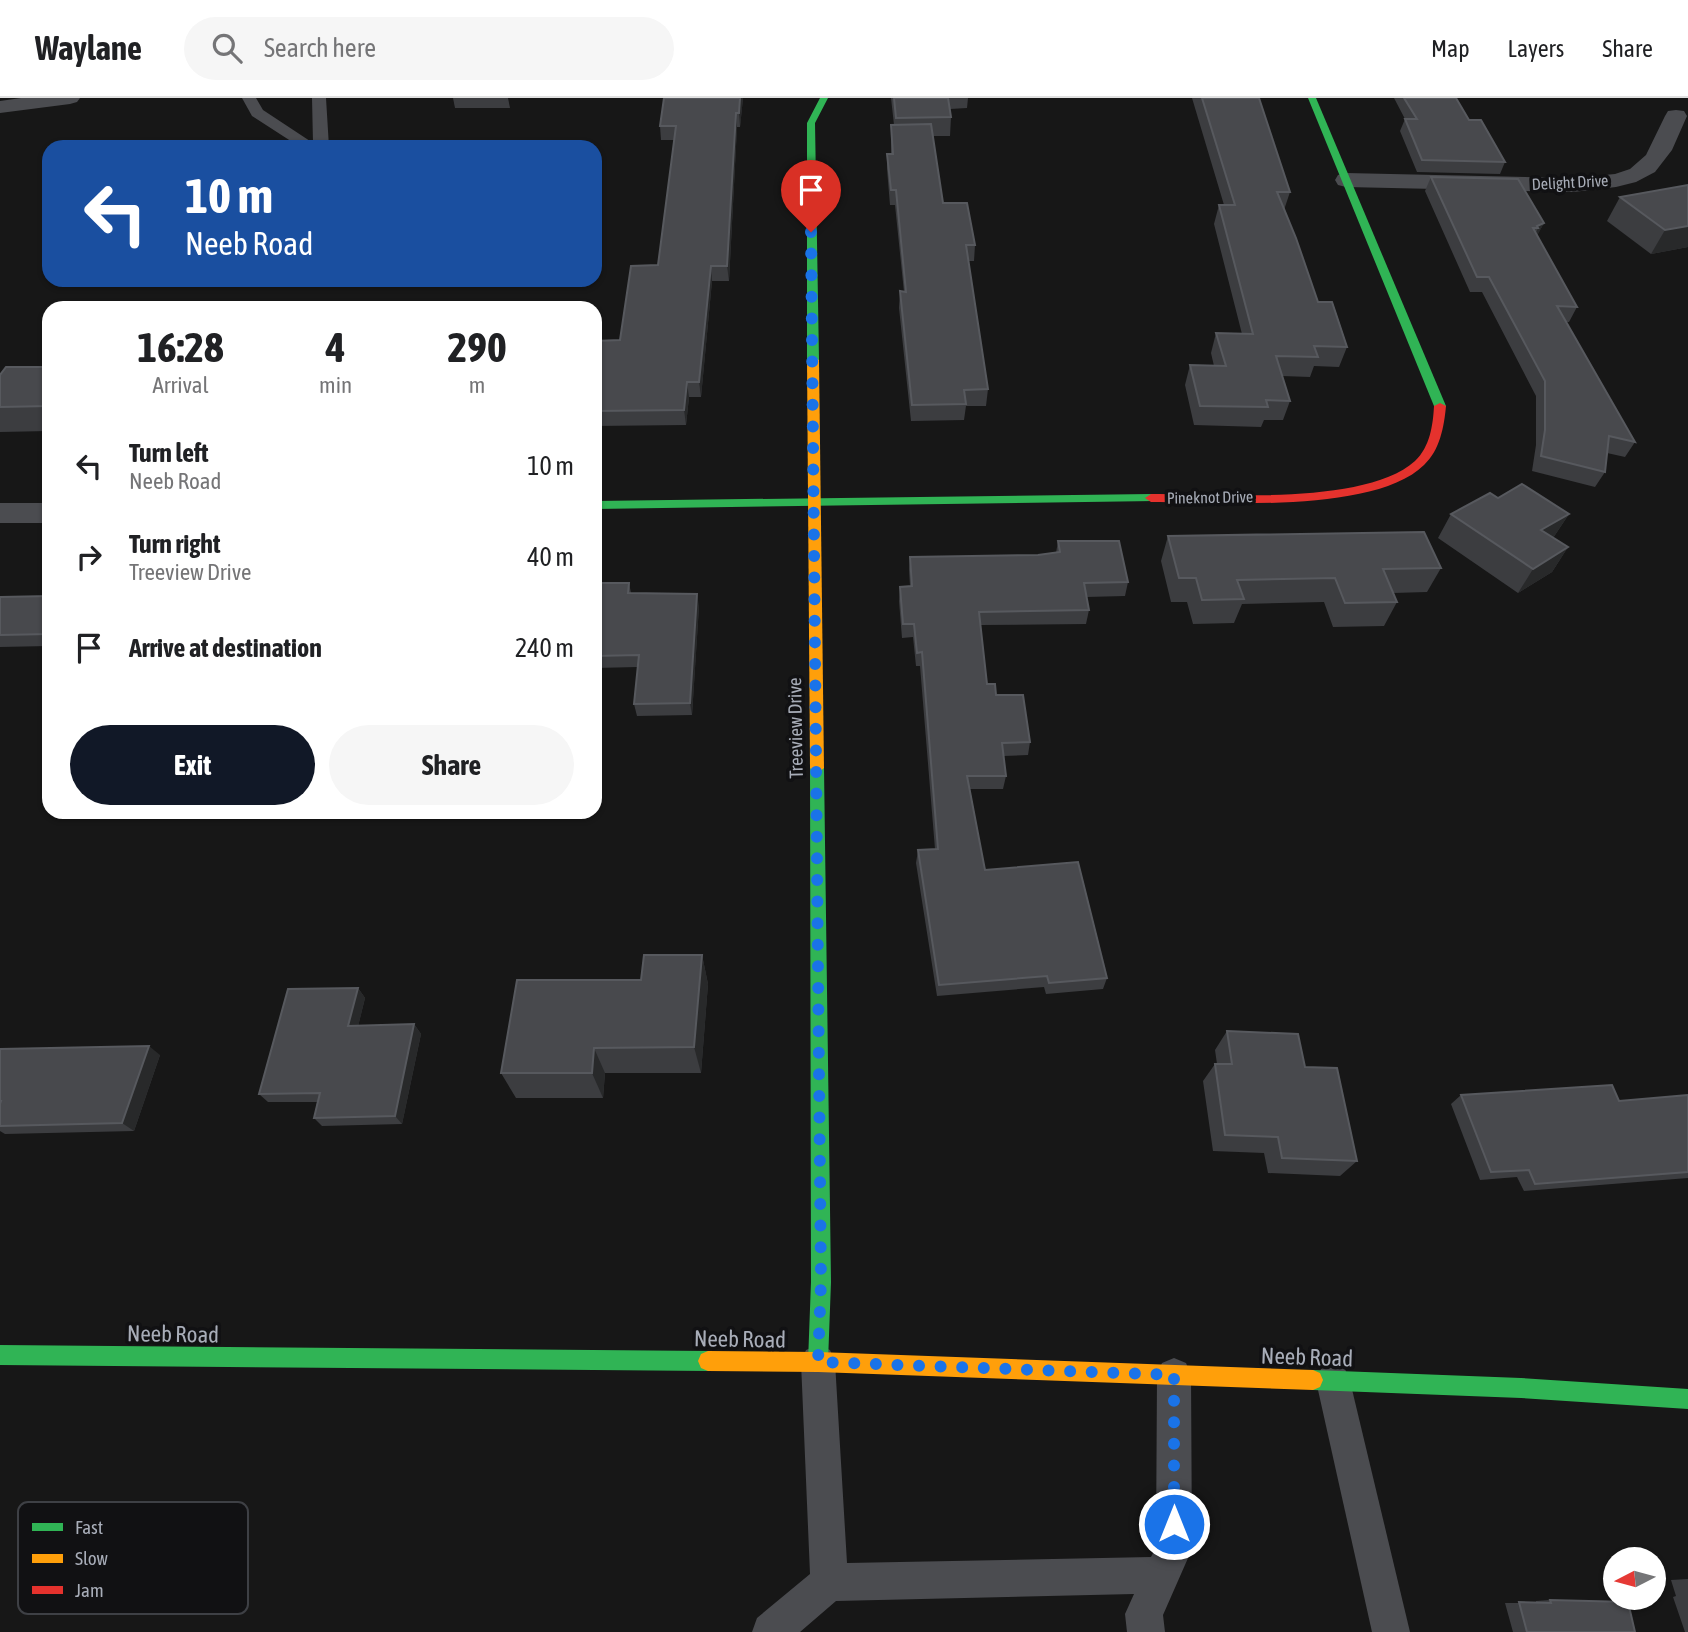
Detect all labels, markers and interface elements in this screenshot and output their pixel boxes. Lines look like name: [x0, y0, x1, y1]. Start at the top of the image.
search box: [184, 17, 674, 80]
text: Waylane: [35, 29, 142, 67]
icon: search: [208, 29, 246, 67]
text: Search here: [264, 33, 376, 63]
text: Map: [1431, 35, 1470, 62]
text: Layers: [1508, 35, 1564, 62]
text: Share: [1602, 35, 1653, 62]
pin: [781, 160, 841, 232]
text: 10 m: [185, 167, 273, 223]
icon: left: [70, 168, 161, 259]
icon: arrive: [792, 171, 830, 209]
street label: Delight Drive: [1531, 171, 1609, 194]
text: Neeb Road: [185, 225, 313, 262]
text: 16:28: [137, 323, 224, 371]
text: 4: [326, 323, 345, 371]
text: 290: [447, 323, 507, 371]
text: Arrival: [152, 372, 209, 398]
text: min: [319, 372, 352, 398]
text: m: [469, 372, 485, 398]
text: Turn left: [129, 438, 209, 468]
icon: left: [70, 447, 108, 485]
text: 10 m: [527, 451, 574, 481]
text: Neeb Road: [129, 468, 221, 494]
street label: Pineknot Drive: [1167, 487, 1253, 507]
text: Turn right: [129, 529, 220, 559]
icon: right: [70, 538, 108, 576]
text: 40 m: [527, 542, 574, 572]
text: Treeview Drive: [129, 559, 252, 585]
icon: arrive: [70, 629, 108, 667]
text: Arrive at destination: [129, 633, 322, 663]
text: 240 m: [515, 633, 574, 663]
street label: Treeview Drive: [783, 677, 807, 779]
button: Exit: [70, 725, 315, 805]
button: Share: [329, 725, 574, 805]
street label: Neeb Road: [127, 1320, 219, 1348]
street label: Neeb Road: [694, 1325, 786, 1353]
street label: Neeb Road: [1260, 1342, 1354, 1372]
position arrow: [1137, 1487, 1211, 1561]
legend: [18, 1502, 248, 1614]
text: Fast: [75, 1516, 103, 1538]
text: Slow: [75, 1547, 109, 1569]
north arrow: [1603, 1547, 1666, 1610]
map controls: [1603, 1547, 1666, 1610]
text: Jam: [75, 1579, 104, 1601]

